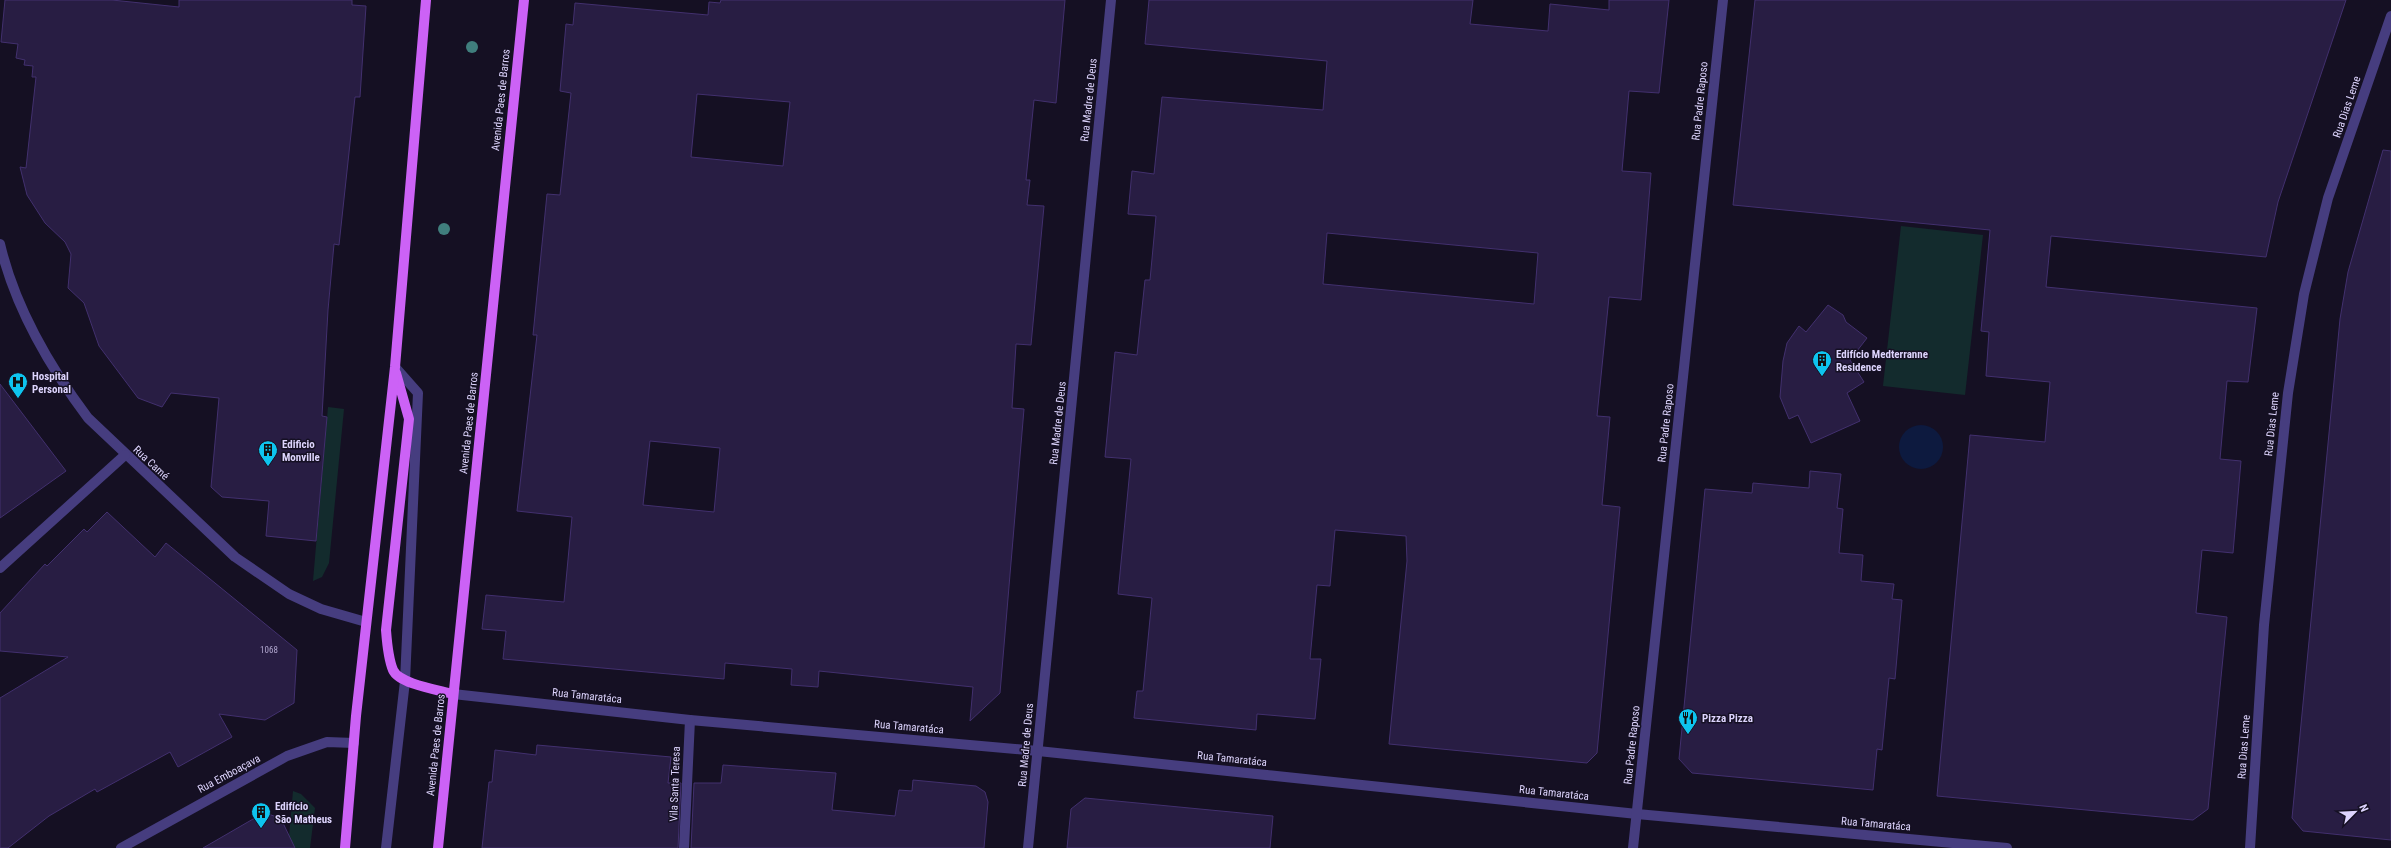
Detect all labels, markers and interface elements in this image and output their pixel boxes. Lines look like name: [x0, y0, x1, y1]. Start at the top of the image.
street label: Avenida Paes de Barros: [489, 48, 513, 152]
street label: Rua Madre de Deus: [1078, 58, 1100, 142]
street label: Rua Padre Raposo: [1689, 60, 1711, 141]
street label: Rua Dias Leme: [2330, 74, 2364, 140]
place label: Edifício Medterranne Residence: [1836, 348, 1928, 374]
building icon: Edifício Medterranne Residence: [1811, 349, 1833, 377]
place label: Hospital Personal: [32, 370, 71, 396]
hospital icon: Hospital Personal: [7, 371, 29, 399]
street label: Avenida Paes de Barros: [457, 371, 481, 475]
street label: Rua Madre de Deus: [1047, 381, 1069, 465]
street label: Rua Padre Raposo: [1655, 382, 1677, 463]
street label: Rua Dias Leme: [2262, 391, 2282, 457]
place label: Edificio Monville: [282, 438, 320, 464]
building icon: Edificio Monville: [257, 439, 279, 467]
street label: Rua Camé: [131, 443, 171, 483]
house number: 1068: [260, 645, 278, 655]
street label: Rua Tamaratáca: [552, 686, 622, 706]
street label: Avenida Paes de Barros: [424, 693, 448, 797]
street label: Rua Madre de Deus: [1016, 703, 1036, 787]
street label: Rua Padre Raposo: [1621, 704, 1643, 785]
restaurant icon: Pizza Pizza: [1677, 707, 1699, 735]
place label: Pizza Pizza: [1702, 712, 1753, 725]
street label: Rua Dias Leme: [2235, 714, 2253, 780]
street label: Rua Tamaratáca: [874, 717, 944, 737]
street label: Vila Santa Teresa: [667, 746, 683, 822]
street label: Rua Tamaratáca: [1197, 749, 1267, 769]
street label: Rua Emboaçava: [195, 752, 263, 796]
street label: Rua Tamaratáca: [1519, 783, 1589, 803]
north arrow: [2335, 792, 2375, 832]
place label: Edifício São Matheus: [275, 800, 332, 826]
building icon: Edifício São Matheus: [250, 801, 272, 829]
text: N: [2356, 802, 2371, 814]
street label: Rua Tamaratáca: [1841, 814, 1911, 834]

